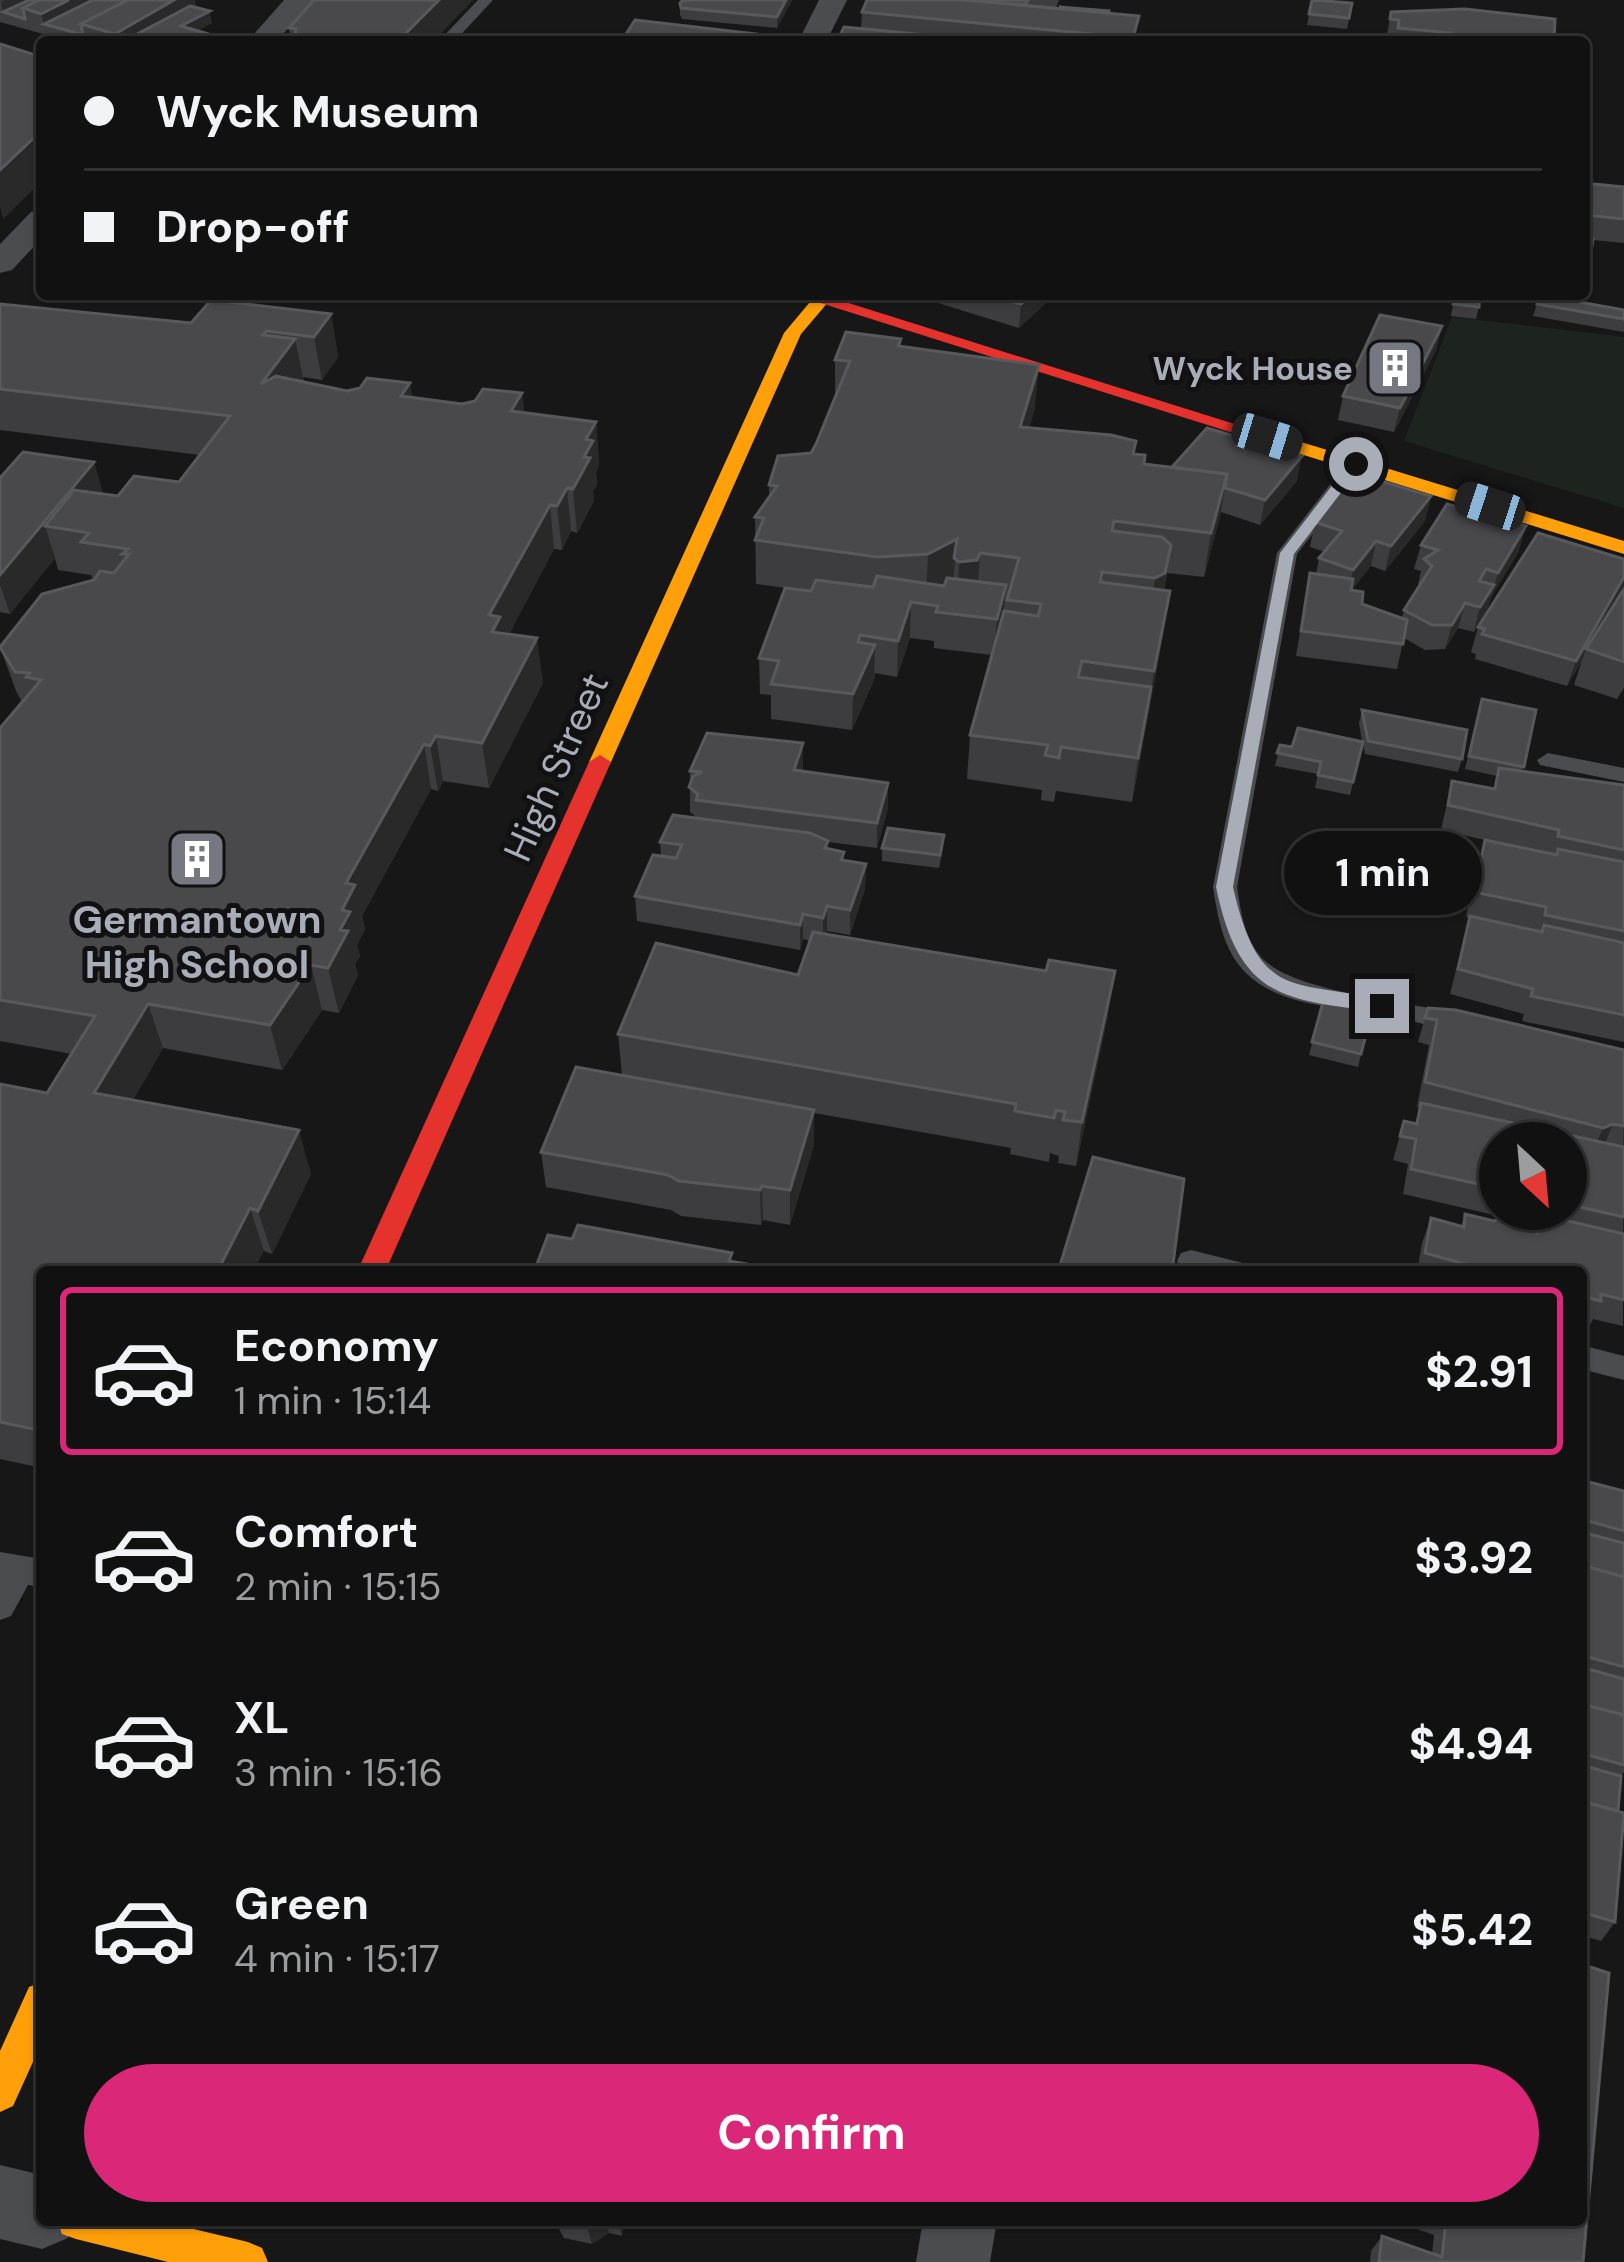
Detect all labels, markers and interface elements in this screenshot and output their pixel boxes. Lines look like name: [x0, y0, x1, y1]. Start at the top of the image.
text: Wyck Museum: [156, 82, 480, 141]
text: Drop-off: [156, 197, 350, 256]
building icon: Wyck House: [1364, 337, 1426, 399]
place label: Wyck House: [1153, 347, 1353, 390]
car: [1227, 409, 1307, 465]
route start: [1329, 437, 1383, 491]
car: [1450, 478, 1530, 534]
street label: High Street: [492, 665, 620, 869]
building icon: Germantown High School: [166, 828, 228, 890]
callout: 1 min: [1283, 832, 1481, 916]
text: 1 min: [1336, 847, 1430, 898]
place label: Germantown High School: [73, 894, 321, 990]
route end: [1355, 979, 1409, 1033]
north arrow: [1479, 1122, 1587, 1230]
map controls: [1479, 1122, 1587, 1230]
text: Economy: [234, 1316, 439, 1375]
icon: car: [90, 1317, 198, 1425]
text: $2.91: [1425, 1342, 1533, 1401]
text: 1 min · 15:14: [234, 1375, 431, 1426]
text: Comfort: [234, 1502, 418, 1561]
icon: car: [90, 1503, 198, 1611]
text: $3.92: [1414, 1528, 1533, 1587]
text: 2 min · 15:15: [234, 1561, 442, 1612]
text: XL: [234, 1688, 289, 1747]
icon: car: [90, 1689, 198, 1797]
text: $4.94: [1409, 1714, 1533, 1773]
text: 3 min · 15:16: [234, 1747, 443, 1798]
text: Green: [234, 1874, 369, 1933]
icon: car: [90, 1875, 198, 1983]
text: $5.42: [1411, 1900, 1533, 1959]
text: 4 min · 15:17: [234, 1933, 440, 1984]
button: Confirm: [84, 2064, 1539, 2202]

